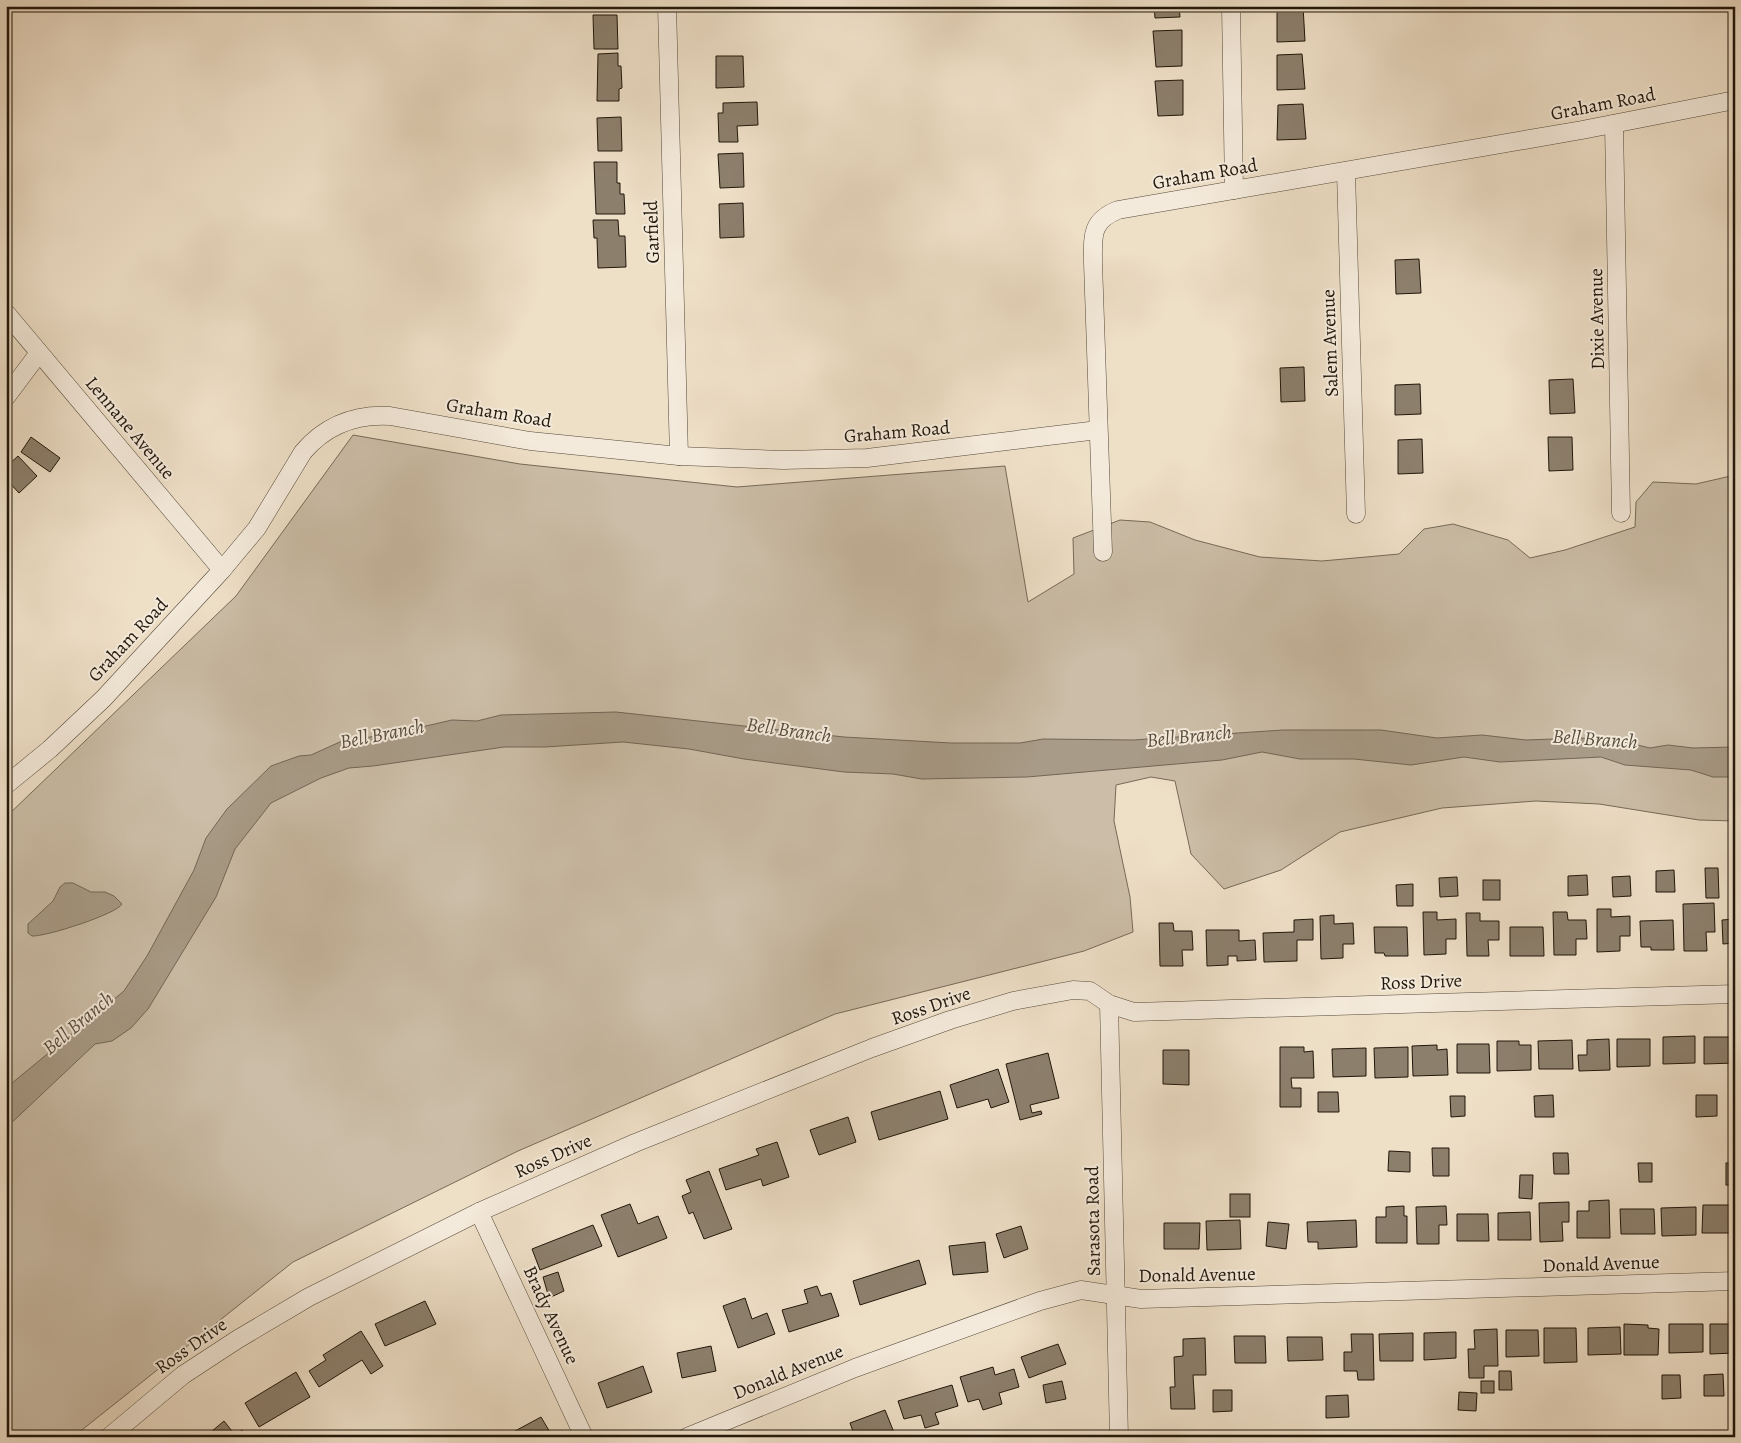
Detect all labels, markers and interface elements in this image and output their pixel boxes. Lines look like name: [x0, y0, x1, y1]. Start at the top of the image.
street label: Graham Road: [1548, 81, 1658, 127]
street label: Graham Road: [1150, 152, 1260, 196]
street label: Garfield: [638, 199, 666, 264]
street label: Dixie Avenue: [1583, 268, 1611, 370]
street label: Salem Avenue: [1315, 289, 1345, 397]
street label: Lennane Avenue: [79, 371, 181, 485]
street label: Graham Road: [444, 392, 554, 434]
street label: Graham Road: [843, 414, 952, 450]
street label: Graham Road: [82, 592, 174, 688]
water label: Bell Branch: [745, 711, 833, 749]
water label: Bell Branch: [337, 713, 427, 755]
water label: Bell Branch: [1145, 718, 1233, 754]
water label: Bell Branch: [1551, 723, 1639, 755]
street label: Ross Drive: [1379, 968, 1463, 996]
street label: Ross Drive: [888, 980, 974, 1032]
water label: Bell Branch: [37, 985, 119, 1061]
street label: Ross Drive: [510, 1127, 596, 1185]
street label: Sarasota Road: [1079, 1165, 1107, 1276]
street label: Donald Avenue: [1542, 1249, 1660, 1279]
street label: Brady Avenue: [517, 1261, 585, 1369]
street label: Donald Avenue: [1138, 1261, 1256, 1289]
street label: Ross Drive: [150, 1312, 232, 1380]
street label: Donald Avenue: [729, 1338, 847, 1406]

